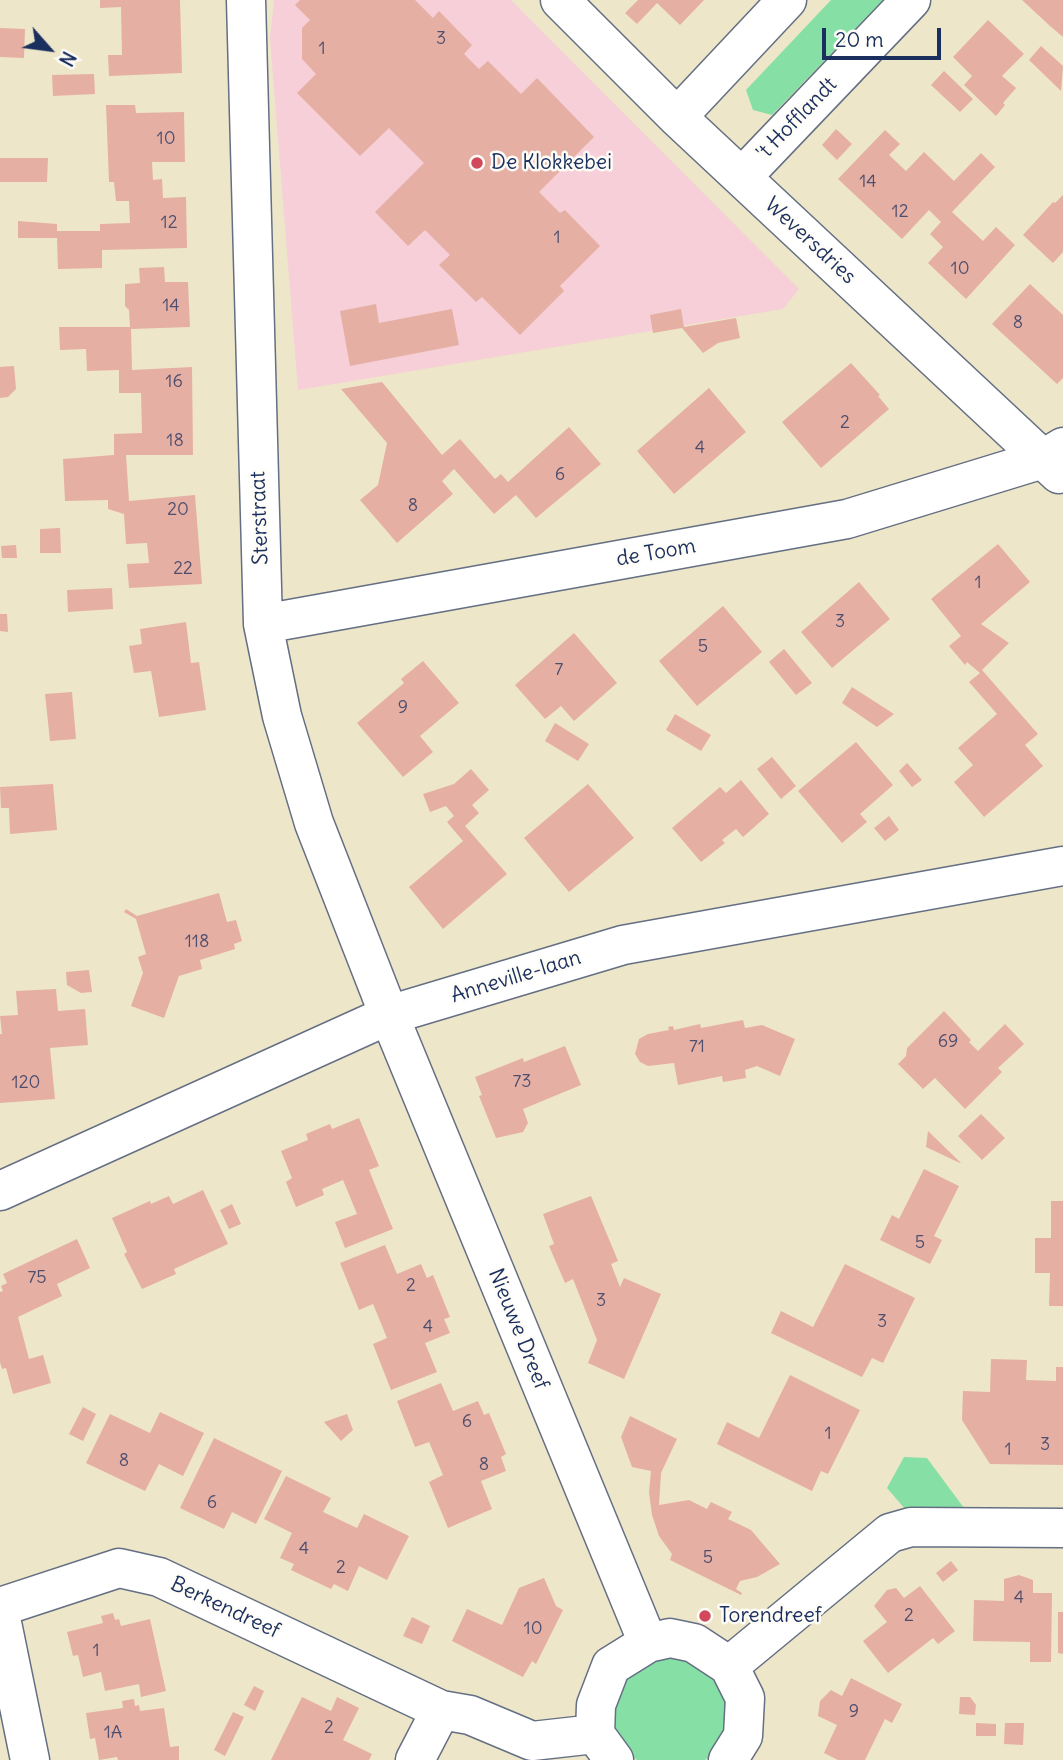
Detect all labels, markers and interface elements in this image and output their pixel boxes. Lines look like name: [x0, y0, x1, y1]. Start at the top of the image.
north arrow: [14, 14, 84, 84]
scale bar: [825, 14, 944, 58]
text: 20 m: [835, 26, 884, 53]
house number: 3: [436, 28, 446, 50]
house number: 1: [318, 38, 326, 60]
text: N: [54, 47, 81, 70]
street label: 't Hofflandt: [752, 73, 842, 165]
house number: 10: [157, 128, 175, 150]
place label: De Klokkebei: [491, 150, 612, 176]
marker: De Klokkebei: [469, 155, 485, 171]
house number: 14: [859, 171, 877, 193]
street label: Weversdries: [759, 192, 861, 290]
house number: 12: [891, 201, 909, 223]
house number: 12: [160, 212, 178, 234]
house number: 1: [553, 227, 561, 249]
house number: 10: [951, 258, 969, 280]
house number: 14: [162, 295, 180, 317]
house number: 8: [1013, 312, 1023, 334]
house number: 16: [165, 371, 183, 393]
house number: 2: [840, 412, 850, 434]
house number: 18: [166, 430, 184, 452]
house number: 4: [695, 437, 705, 459]
house number: 6: [555, 464, 565, 486]
street label: Sterstraat: [246, 471, 274, 565]
house number: 8: [408, 495, 418, 517]
house number: 20: [167, 499, 189, 521]
street label: de Toom: [614, 534, 698, 572]
house number: 22: [173, 558, 193, 580]
house number: 1: [974, 572, 982, 594]
house number: 3: [835, 611, 845, 633]
house number: 5: [698, 636, 708, 658]
house number: 7: [555, 659, 563, 681]
house number: 9: [398, 697, 408, 719]
house number: 118: [185, 931, 209, 953]
street label: Anneville-laan: [448, 945, 584, 1009]
house number: 69: [938, 1031, 958, 1053]
house number: 71: [689, 1036, 705, 1058]
house number: 73: [512, 1071, 532, 1093]
house number: 120: [12, 1072, 40, 1094]
house number: 5: [915, 1232, 925, 1254]
street label: Nieuwe Dreef: [482, 1265, 554, 1393]
house number: 75: [27, 1267, 47, 1289]
house number: 2: [406, 1275, 416, 1297]
house number: 3: [596, 1290, 606, 1312]
house number: 3: [877, 1311, 887, 1333]
house number: 4: [423, 1316, 433, 1338]
house number: 6: [462, 1411, 472, 1433]
house number: 1: [824, 1423, 832, 1445]
house number: 3: [1040, 1434, 1050, 1456]
house number: 1: [1004, 1439, 1012, 1461]
house number: 8: [119, 1450, 129, 1472]
house number: 8: [479, 1454, 489, 1476]
house number: 6: [207, 1492, 217, 1514]
house number: 4: [299, 1538, 309, 1560]
house number: 5: [703, 1547, 713, 1569]
house number: 2: [336, 1557, 346, 1579]
street label: Berkendreef: [166, 1572, 284, 1644]
house number: 4: [1014, 1587, 1024, 1609]
place label: Torendreef: [719, 1603, 822, 1629]
house number: 2: [904, 1605, 914, 1627]
marker: Torendreef: [697, 1608, 713, 1624]
house number: 10: [524, 1618, 542, 1640]
house number: 1: [92, 1640, 100, 1662]
house number: 9: [849, 1701, 859, 1723]
house number: 2: [324, 1717, 334, 1739]
house number: 1A: [104, 1722, 122, 1744]

